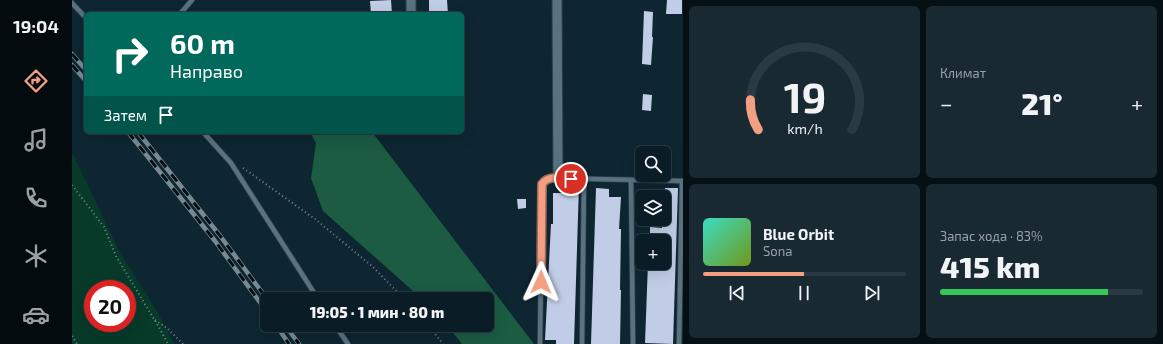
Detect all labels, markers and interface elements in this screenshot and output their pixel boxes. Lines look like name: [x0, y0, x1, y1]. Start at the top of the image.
text: 19:04: [13, 15, 59, 37]
text: 60 m: [170, 26, 235, 60]
icon: right: [104, 28, 156, 80]
text: Направо: [170, 60, 243, 82]
text: Климат: [940, 65, 986, 81]
icon: directions: [22, 67, 50, 95]
text: 19: [783, 71, 826, 121]
text: 21°: [1021, 85, 1063, 121]
text: −: [940, 90, 953, 116]
text: +: [1131, 90, 1143, 116]
icon: arrive: [155, 104, 177, 126]
text: Затем: [104, 106, 147, 124]
text: km/h: [787, 120, 822, 137]
icon: music: [22, 126, 50, 154]
map controls: [635, 146, 671, 270]
button: search: [635, 146, 671, 182]
pin: [554, 162, 588, 196]
icon: arrive: [560, 168, 582, 190]
icon: phone: [22, 184, 50, 212]
button: layers: [635, 190, 671, 226]
text: Blue Orbit: [763, 225, 834, 243]
text: Запас хода · 83%: [940, 228, 1043, 244]
button: +: [635, 234, 671, 270]
icon: climate: [22, 242, 50, 270]
text: Sona: [763, 243, 792, 259]
text: 415 km: [940, 248, 1040, 284]
position arrow: [520, 261, 562, 303]
speed limit sign: 20: [84, 280, 136, 332]
icon: previous: [726, 282, 748, 304]
icon: pause: [793, 282, 815, 304]
icon: next: [861, 282, 883, 304]
icon: car: [22, 301, 50, 329]
text: 19:05 · 1 мин · 80 m: [310, 303, 444, 321]

